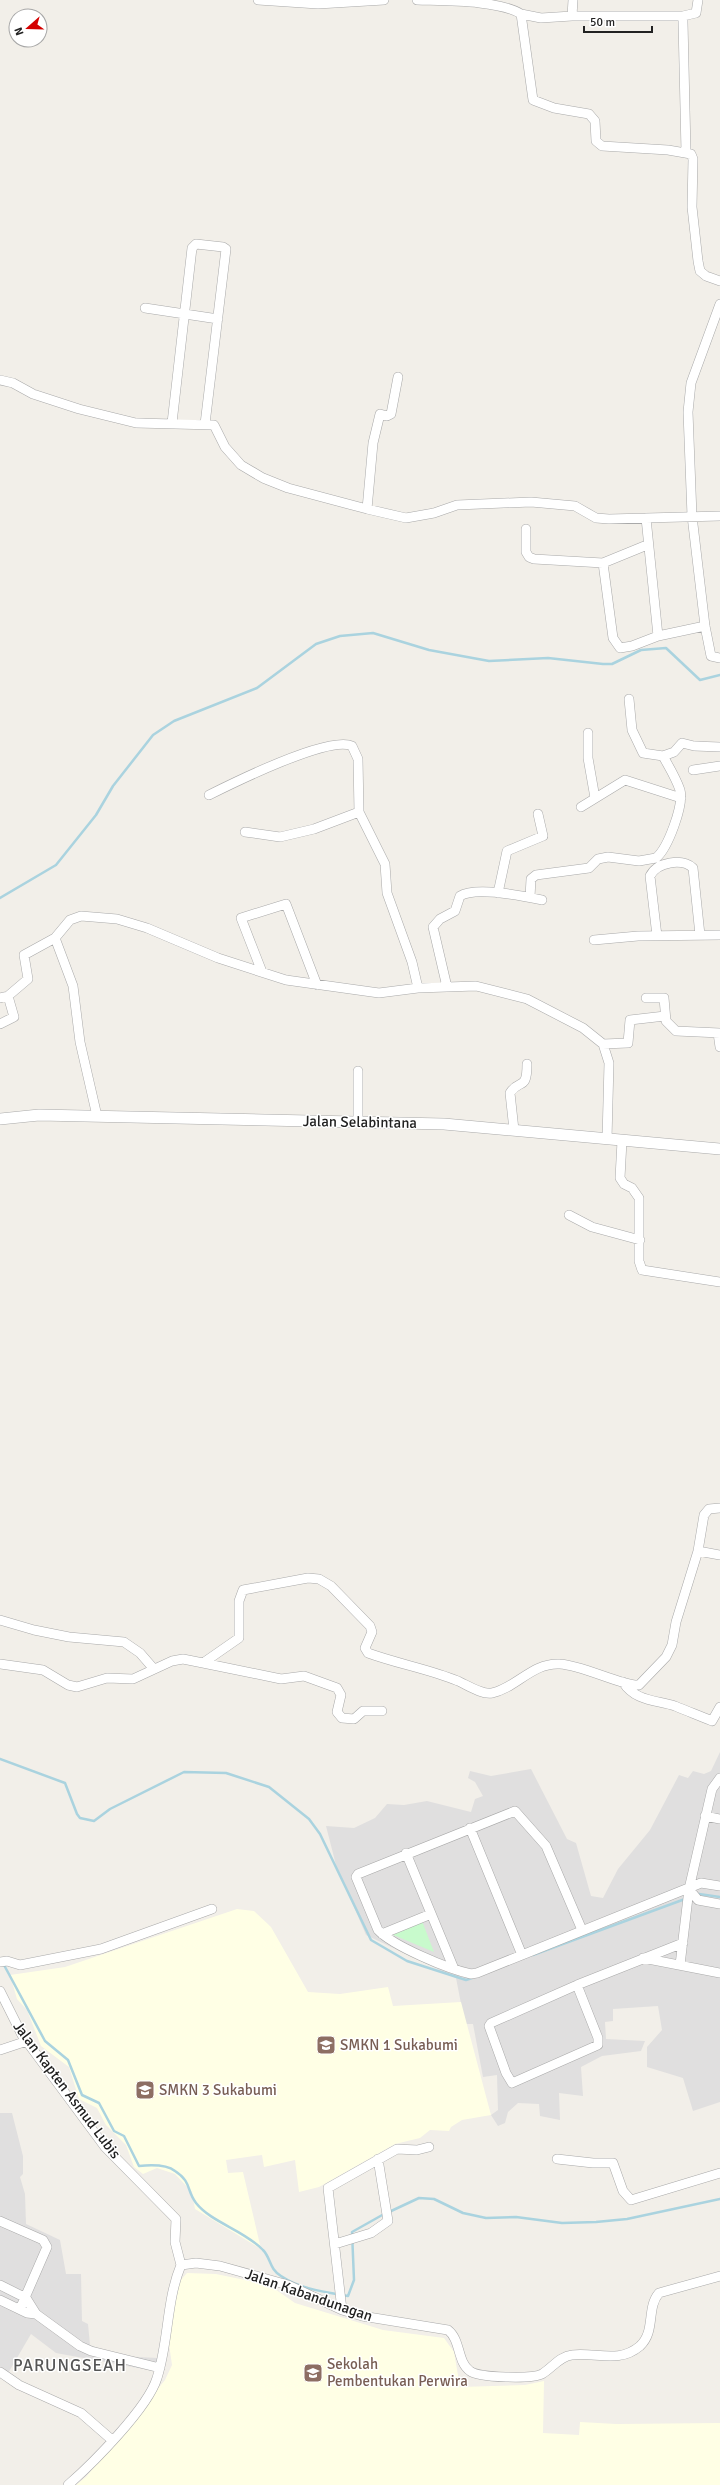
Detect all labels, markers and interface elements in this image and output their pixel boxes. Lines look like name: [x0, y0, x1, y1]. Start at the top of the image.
north arrow: [8, 8, 48, 48]
scale bar: [584, 8, 652, 34]
text: 50 m: [590, 15, 615, 30]
text: N: [12, 25, 26, 37]
street label: Jalan Selabintana: [303, 1112, 417, 1132]
street label: Jalan Kapten Asmud Lubis: [9, 2018, 125, 2163]
school or university icon: SMKN 1 Sukabumi: [315, 2034, 337, 2056]
place label: SMKN 1 Sukabumi: [340, 2036, 458, 2054]
school or university icon: SMKN 3 Sukabumi: [134, 2079, 156, 2101]
place label: SMKN 3 Sukabumi: [159, 2081, 277, 2099]
street label: Jalan Kabandunagan: [243, 2265, 375, 2325]
district label: PARUNGSEAH: [13, 2355, 127, 2376]
place label: Sekolah Pembentukan Perwira: [327, 2355, 468, 2390]
school or university icon: Sekolah Pembentukan Perwira: [302, 2362, 324, 2384]

